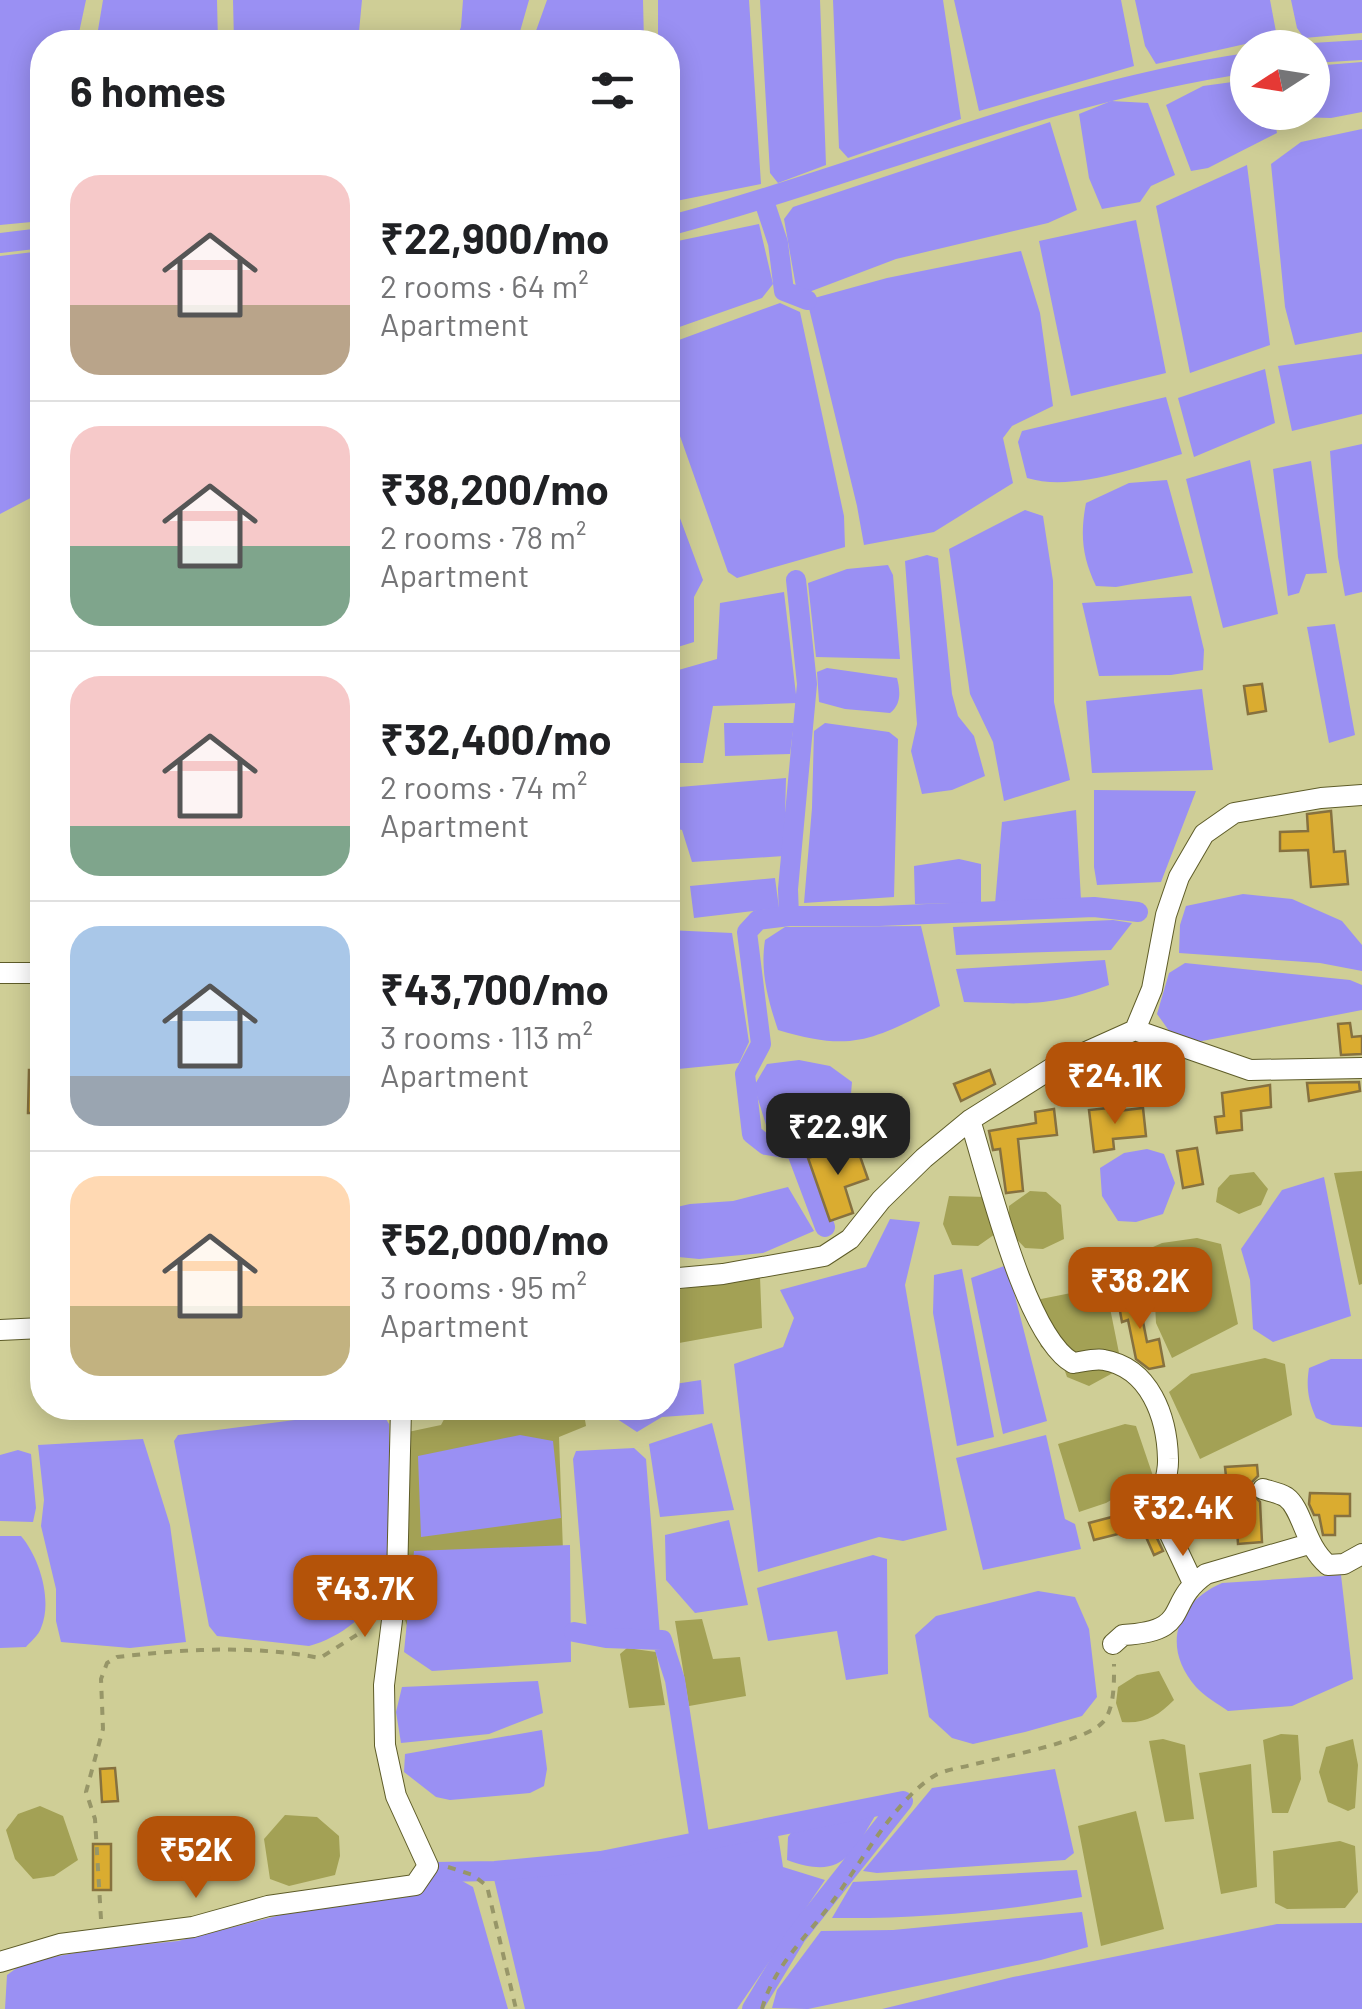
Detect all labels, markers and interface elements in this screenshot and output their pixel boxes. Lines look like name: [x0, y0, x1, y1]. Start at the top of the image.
north arrow: [1230, 30, 1330, 130]
map controls: [1230, 30, 1330, 130]
icon: filters: [585, 63, 640, 118]
text: 6 homes: [70, 65, 226, 115]
text: ₹22,900/mo: [380, 212, 609, 262]
icon: home: [150, 215, 270, 335]
text: 2 rooms · 64 m²: [380, 266, 589, 304]
text: Apartment: [380, 304, 529, 342]
text: ₹38,200/mo: [380, 463, 609, 513]
icon: home: [150, 466, 270, 586]
text: 2 rooms · 78 m²: [380, 517, 586, 555]
text: Apartment: [380, 555, 529, 593]
text: ₹32,400/mo: [380, 713, 612, 763]
icon: home: [150, 716, 270, 836]
text: 2 rooms · 74 m²: [380, 767, 587, 805]
text: Apartment: [380, 805, 529, 843]
text: ₹43,700/mo: [380, 963, 609, 1013]
icon: home: [150, 966, 270, 1086]
text: 3 rooms · 113 m²: [380, 1017, 593, 1055]
pin: ₹24.1K: [1034, 1042, 1196, 1127]
text: Apartment: [380, 1055, 529, 1093]
text: ₹24.1K: [1067, 1055, 1163, 1093]
pin: ₹22.9K: [757, 1093, 919, 1178]
text: ₹22.9K: [788, 1106, 888, 1144]
text: ₹52,000/mo: [380, 1213, 609, 1263]
icon: home: [150, 1216, 270, 1336]
pin: ₹38.2K: [1059, 1247, 1221, 1332]
text: ₹38.2K: [1090, 1260, 1190, 1298]
text: 3 rooms · 95 m²: [380, 1267, 587, 1305]
text: Apartment: [380, 1305, 529, 1343]
pin: ₹32.4K: [1102, 1474, 1264, 1559]
text: ₹32.4K: [1132, 1487, 1234, 1525]
pin: ₹43.7K: [284, 1555, 446, 1640]
text: ₹43.7K: [315, 1568, 415, 1606]
pin: ₹52K: [137, 1816, 255, 1901]
text: ₹52K: [159, 1829, 233, 1867]

